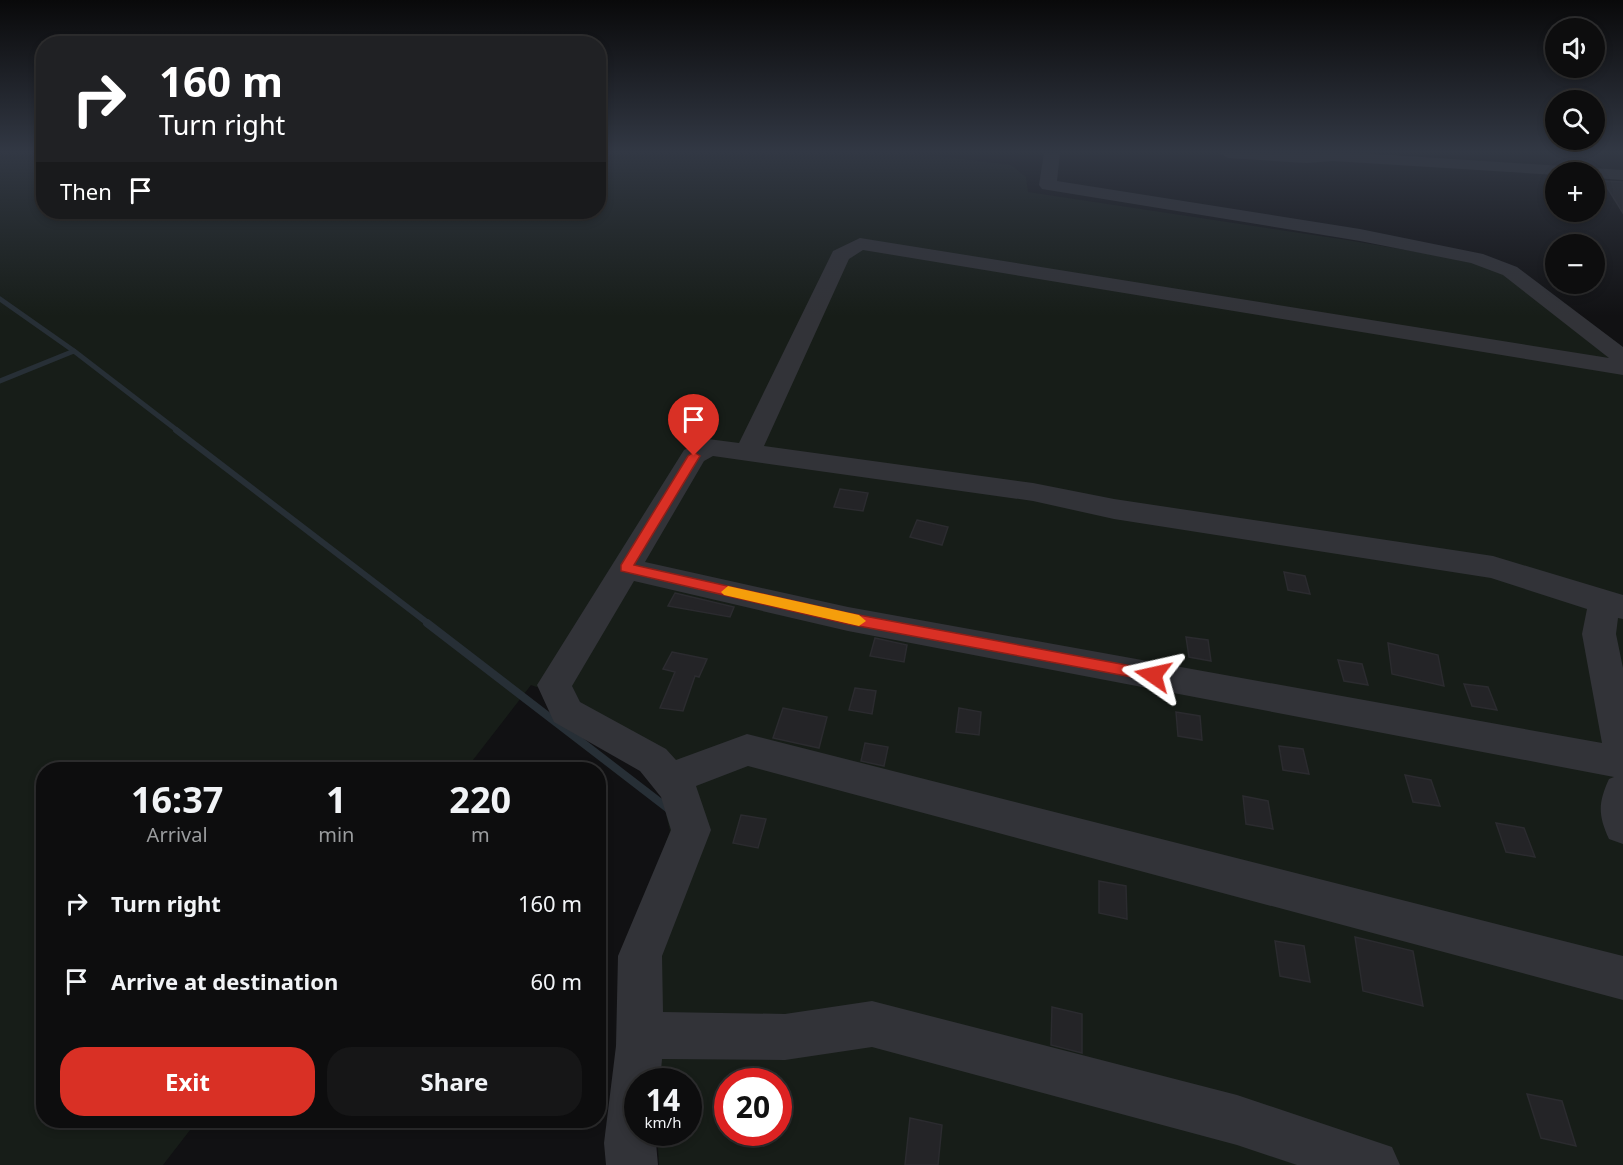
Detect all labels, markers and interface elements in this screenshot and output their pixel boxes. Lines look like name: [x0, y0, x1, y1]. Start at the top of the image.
map controls: [1545, 18, 1605, 294]
button: sound: [1545, 18, 1605, 78]
text: 160 m: [159, 52, 283, 109]
icon: right: [60, 60, 138, 138]
button: search: [1545, 90, 1605, 150]
text: Turn right: [159, 106, 285, 143]
button: +: [1545, 162, 1605, 222]
icon: arrive: [124, 174, 157, 207]
text: Then: [60, 176, 112, 206]
button: −: [1545, 234, 1605, 294]
pin: [668, 394, 719, 456]
icon: arrive: [677, 403, 710, 436]
position arrow: [1121, 643, 1185, 707]
text: 16:37: [131, 775, 223, 824]
text: 1: [326, 775, 347, 824]
text: 220: [449, 775, 511, 824]
text: Arrival: [147, 821, 208, 848]
text: min: [318, 821, 354, 848]
text: m: [471, 821, 490, 848]
icon: right: [60, 887, 93, 920]
text: Turn right: [111, 888, 221, 918]
text: 160 m: [518, 888, 582, 918]
icon: arrive: [60, 965, 93, 998]
text: Arrive at destination: [111, 966, 338, 996]
text: 60 m: [531, 966, 582, 996]
button: Exit: [60, 1047, 315, 1116]
button: Share: [327, 1047, 582, 1116]
speed limit sign: 20: [714, 1068, 792, 1146]
text: 14: [646, 1079, 680, 1120]
text: km/h: [645, 1112, 681, 1132]

